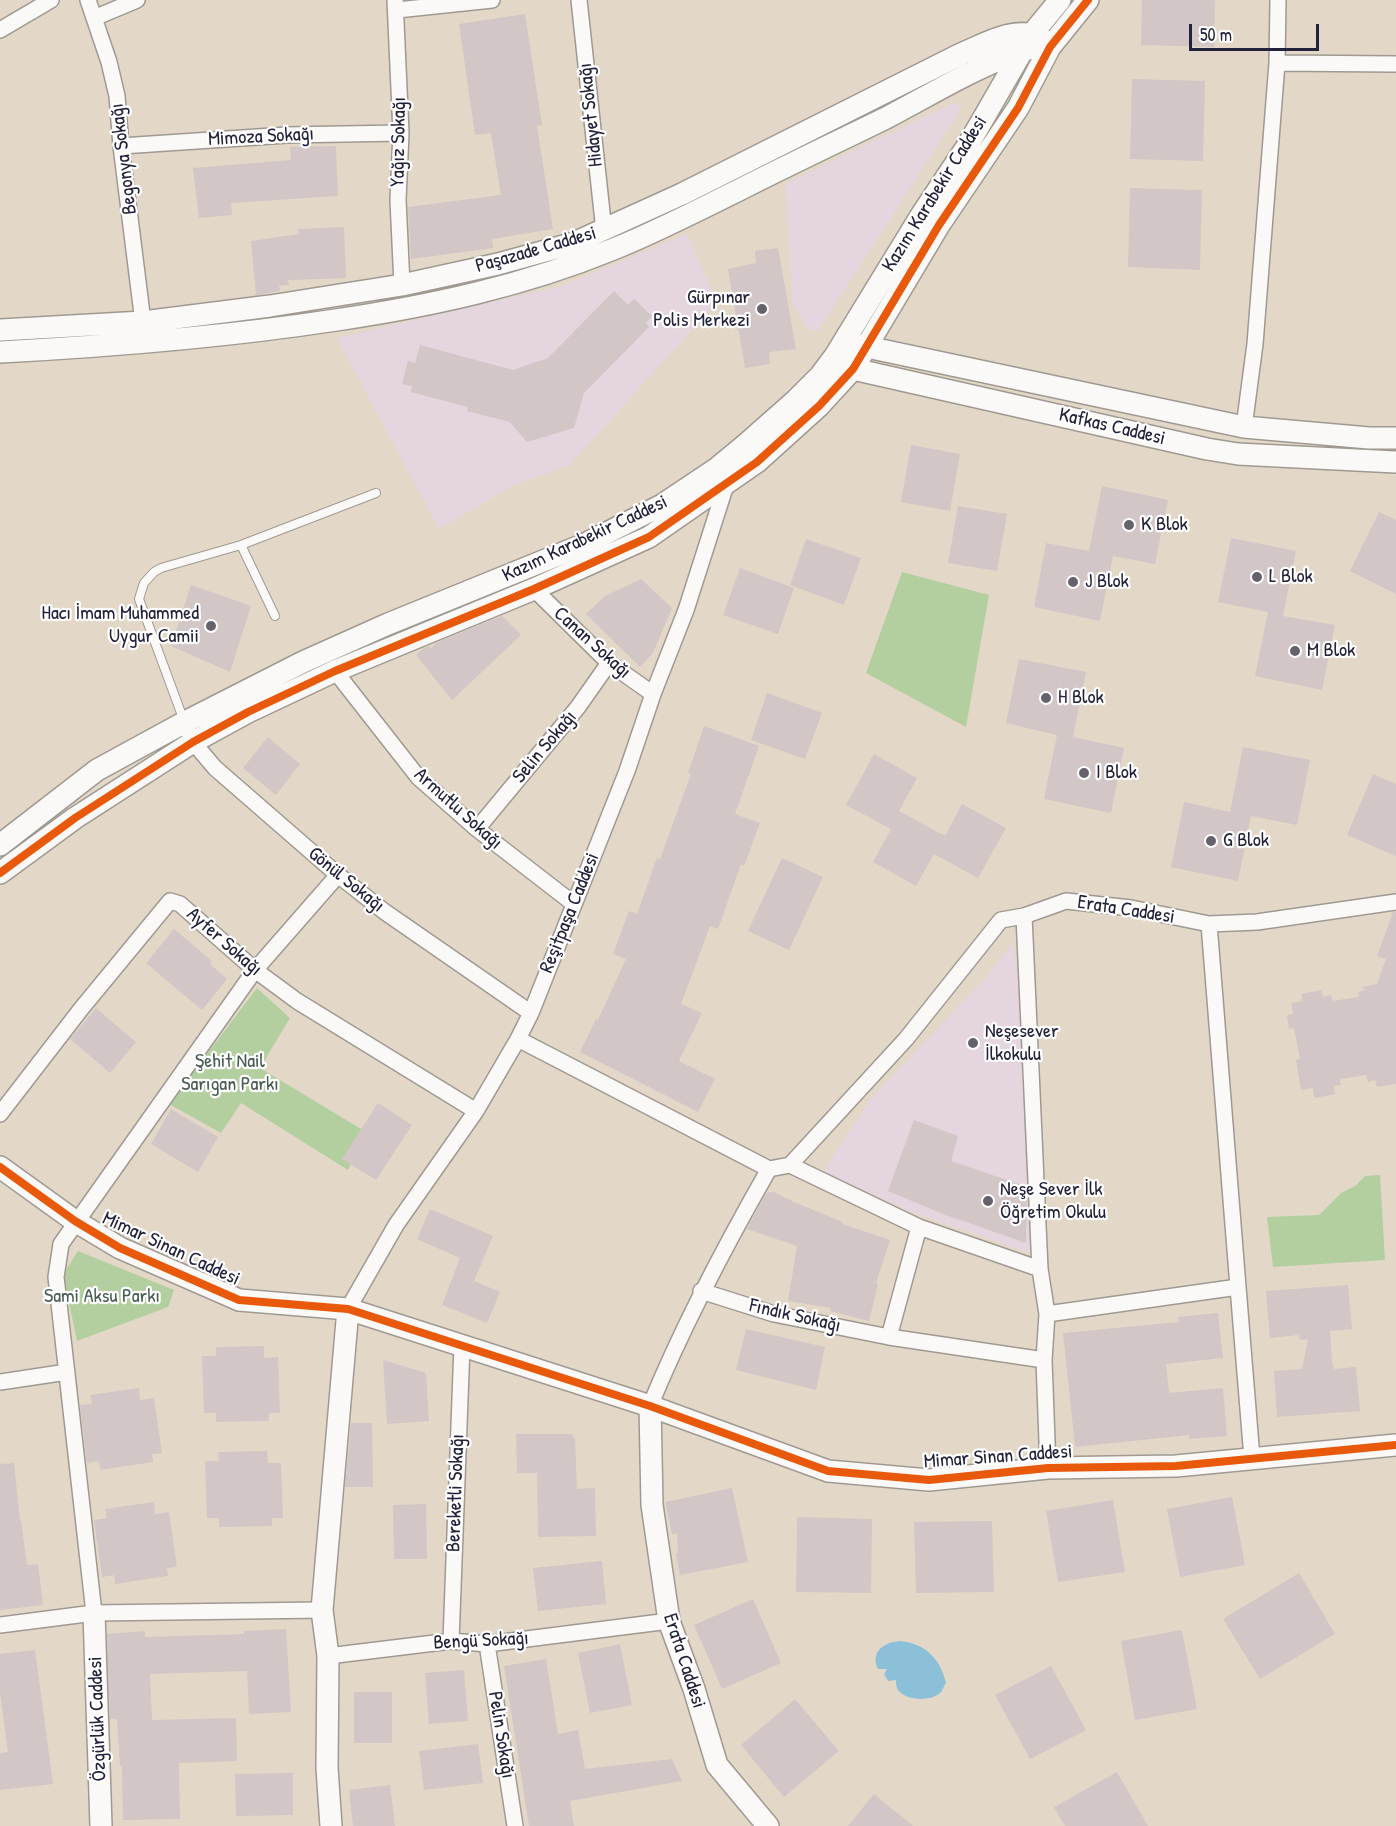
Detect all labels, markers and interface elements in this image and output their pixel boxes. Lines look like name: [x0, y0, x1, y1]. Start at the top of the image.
scale bar: [1192, 12, 1322, 50]
text: 50 m: [1200, 22, 1232, 47]
street label: Hidayet Sokağı: [574, 62, 608, 168]
street label: Yağız Sokağı: [386, 97, 412, 187]
street label: Begonya Sokağı: [105, 102, 143, 216]
street label: Kazım Karabekir Caddesi: [877, 112, 993, 276]
street label: Mimoza Sokağı: [208, 122, 314, 152]
street label: Paşazade Caddesi: [473, 221, 599, 279]
place label: Gürpınar Polis Merkezi: [653, 286, 750, 333]
marker: Gürpınar Polis Merkezi: [755, 302, 769, 316]
street label: Kafkas Caddesi: [1056, 403, 1168, 451]
street label: Kazım Karabekir Caddesi: [499, 490, 671, 588]
place label: K Blok: [1141, 513, 1188, 537]
marker: K Blok: [1122, 518, 1136, 532]
place label: L Blok: [1269, 565, 1313, 589]
place label: J Blok: [1085, 570, 1129, 594]
marker: L Blok: [1250, 570, 1264, 584]
marker: J Blok: [1066, 575, 1080, 589]
place label: Hacı İmam Muhammed Uygur Camii: [42, 602, 199, 649]
street label: Canan Sokağı: [548, 602, 636, 684]
marker: Hacı İmam Muhammed Uygur Camii: [204, 619, 218, 633]
place label: M Blok: [1307, 639, 1355, 663]
marker: M Blok: [1288, 644, 1302, 658]
place label: H Blok: [1058, 686, 1104, 710]
marker: H Blok: [1039, 691, 1053, 705]
street label: Selin Sokağı: [508, 706, 582, 788]
place label: I Blok: [1096, 761, 1137, 785]
street label: Armutlu Sokağı: [409, 763, 507, 855]
marker: I Blok: [1077, 766, 1091, 780]
place label: G Blok: [1223, 829, 1269, 853]
marker: G Blok: [1204, 834, 1218, 848]
street label: Gönül Sokağı: [303, 842, 389, 918]
street label: Reşitpaşa Caddesi: [535, 850, 605, 976]
street label: Erata Caddesi: [1076, 890, 1176, 930]
street label: Ayfer Sokağı: [181, 903, 267, 981]
place label: Neşesever İlkokulu: [985, 1020, 1059, 1067]
marker: Neşesever İlkokulu: [966, 1036, 980, 1050]
park label: Şehit Nail Sarıgan Parkı: [181, 1050, 279, 1097]
place label: Neşe Sever İlk Öğretim Okulu: [1000, 1178, 1106, 1225]
marker: Neşe Sever İlk Öğretim Okulu: [981, 1194, 995, 1208]
street label: Mimar Sinan Caddesi: [98, 1207, 244, 1291]
park label: Sami Aksu Parkı: [44, 1285, 160, 1309]
street label: Fındık Sokağı: [747, 1294, 843, 1338]
street label: Bereketli Sokağı: [442, 1434, 470, 1552]
street label: Mimar Sinan Caddesi: [923, 1440, 1073, 1474]
street label: Erata Caddesi: [657, 1611, 711, 1711]
street label: Bengü Sokağı: [433, 1627, 529, 1655]
street label: Özgürlük Caddesi: [84, 1656, 112, 1782]
street label: Pelin Sokağı: [482, 1690, 520, 1780]

